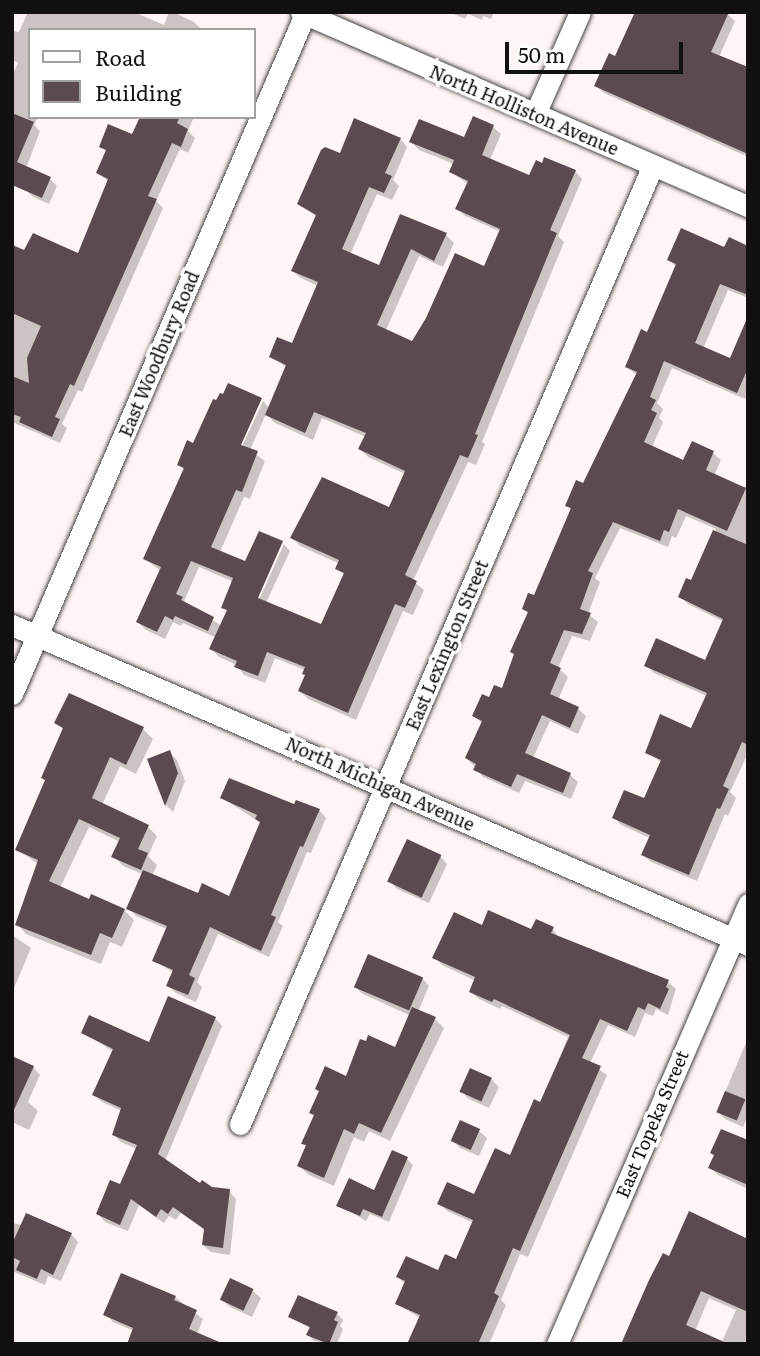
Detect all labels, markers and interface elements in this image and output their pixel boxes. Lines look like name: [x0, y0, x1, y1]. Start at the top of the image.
legend: [28, 28, 256, 119]
scale bar: [508, 28, 686, 72]
text: 50 m: [518, 38, 565, 69]
text: Road: [95, 41, 146, 72]
street label: North Holliston Avenue: [426, 60, 622, 160]
text: Building: [95, 76, 181, 107]
street label: East Woodbury Road: [114, 268, 204, 440]
street label: East Lexington Street: [401, 556, 493, 734]
street label: North Michigan Avenue: [282, 733, 478, 835]
street label: East Topeka Street: [611, 1047, 693, 1201]

